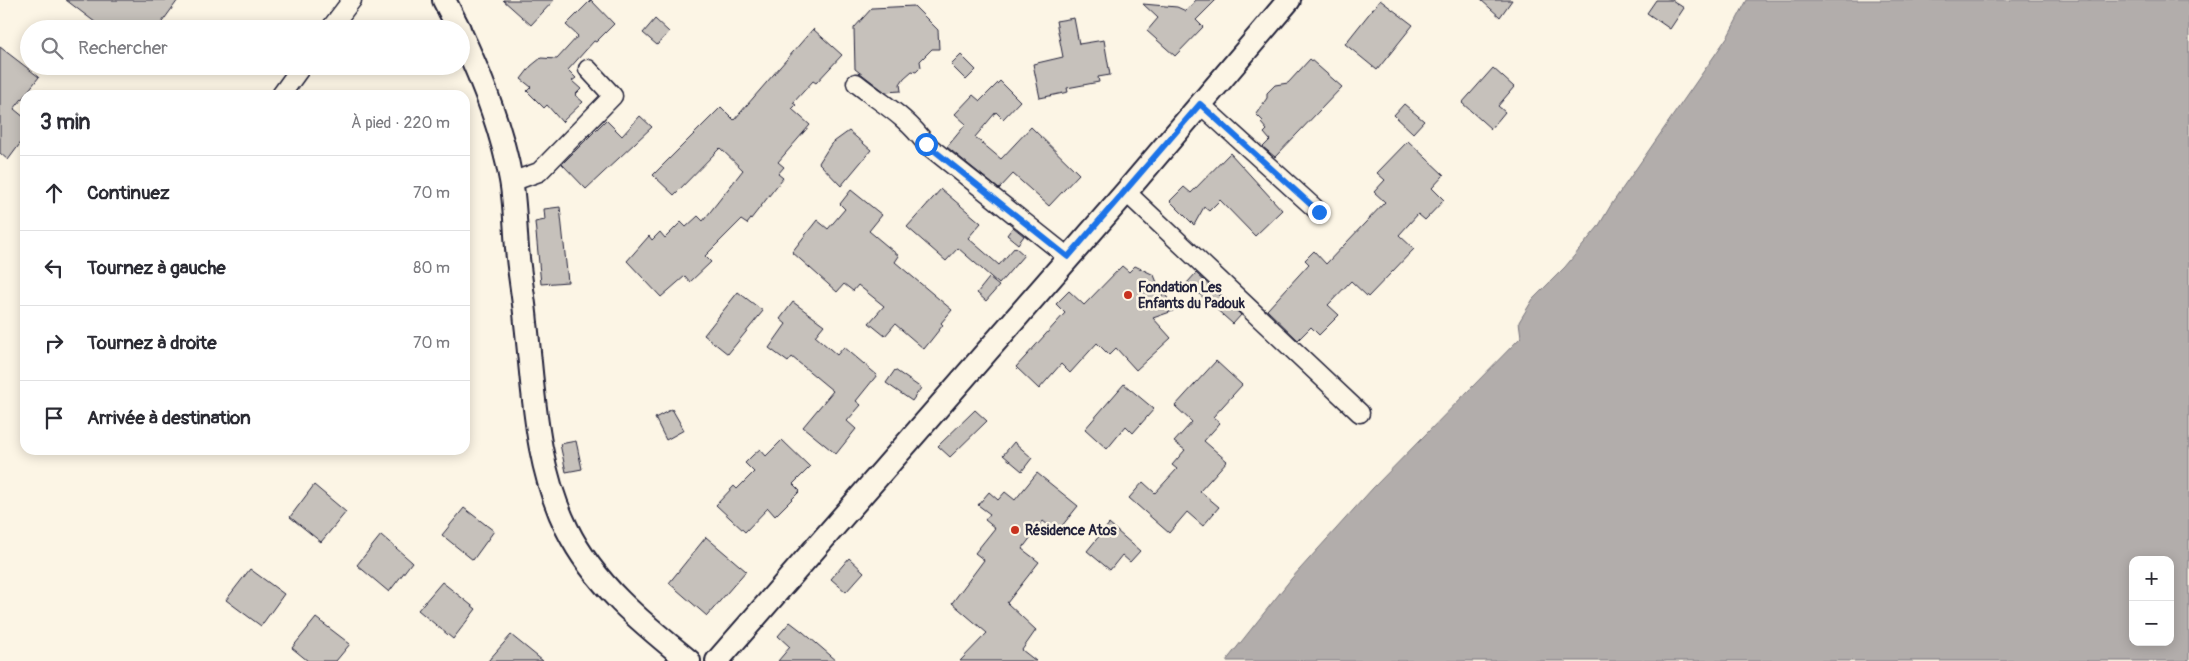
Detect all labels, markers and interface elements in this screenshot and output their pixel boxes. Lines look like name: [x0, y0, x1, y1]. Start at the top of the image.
search box: [20, 20, 470, 75]
icon: search: [38, 34, 66, 62]
text: Rechercher: [78, 36, 168, 60]
text: 3 min: [40, 109, 90, 136]
text: À pied · 220 m: [351, 113, 450, 133]
route start: [915, 133, 938, 156]
icon: ahead: [40, 179, 68, 207]
text: Continuez: [87, 181, 170, 205]
text: 70 m: [413, 183, 450, 203]
route end: [1308, 201, 1331, 224]
icon: left: [40, 254, 68, 282]
text: Tournez à gauche: [87, 256, 226, 280]
text: 80 m: [413, 258, 450, 278]
place label: Fondation Les Enfants du Padouk: [1138, 279, 1245, 312]
marker: Fondation Les Enfants du Padouk: [1122, 289, 1134, 301]
icon: right: [40, 329, 68, 357]
text: Tournez à droite: [87, 331, 217, 355]
text: 70 m: [413, 333, 450, 353]
icon: arrive: [40, 404, 68, 432]
text: Arrivée à destination: [87, 406, 251, 430]
place label: Résidence Atos: [1025, 522, 1117, 539]
marker: Résidence Atos: [1009, 524, 1021, 536]
map controls: [2129, 556, 2174, 646]
button: +: [2129, 556, 2174, 601]
button: −: [2129, 601, 2174, 646]

